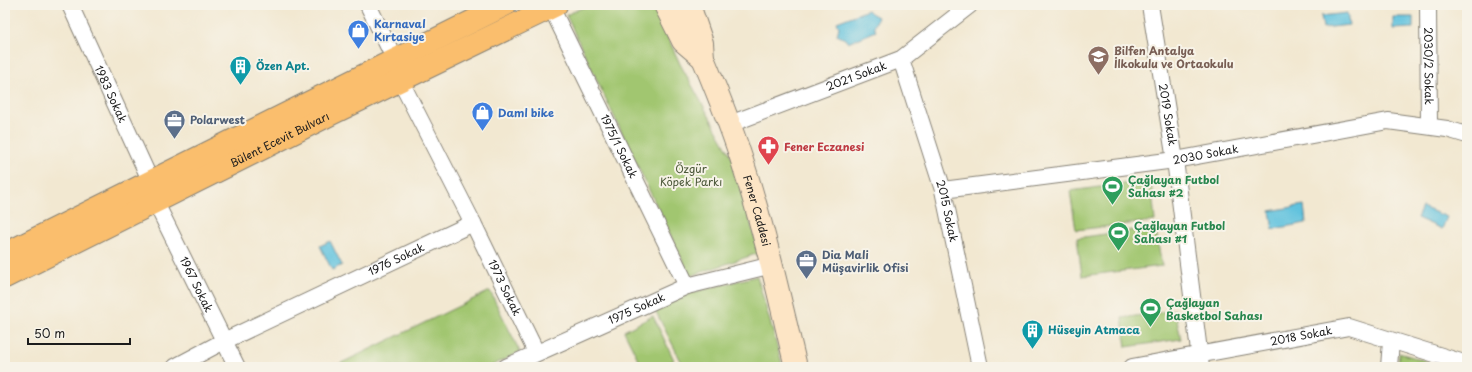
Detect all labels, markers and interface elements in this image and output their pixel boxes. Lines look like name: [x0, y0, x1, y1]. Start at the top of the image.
place label: Karnaval Kırtasiye: [374, 15, 426, 45]
shop icon: Karnaval Kırtasiye: [345, 17, 371, 50]
street label: 2030/2 Sokak: [1420, 27, 1438, 106]
place label: Bilfen Antalya İlkokulu ve Ortaokulu: [1114, 42, 1234, 72]
school or university icon: Bilfen Antalya İlkokulu ve Ortaokulu: [1085, 44, 1111, 77]
building icon: Özen Apt.: [228, 53, 254, 86]
street label: 2021 Sokak: [823, 56, 889, 95]
place label: Özen Apt.: [256, 57, 310, 74]
street label: 1983 Sokak: [91, 62, 132, 126]
street label: 2019 Sokak: [1155, 82, 1182, 148]
shop icon: Daml bike: [469, 100, 495, 133]
place label: Daml bike: [498, 104, 554, 121]
office icon: Polarwest: [162, 107, 188, 140]
street label: Bülent Ecevit Bulvarı: [227, 107, 332, 171]
place label: Polarwest: [190, 111, 245, 128]
street label: 1975/1 Sokak: [597, 111, 642, 182]
pharmacy icon: Fener Eczanesi: [756, 134, 782, 167]
place label: Fener Eczanesi: [784, 138, 865, 155]
street label: 2030 Sokak: [1171, 140, 1239, 168]
park label: Özgür Köpek Parkı: [660, 160, 722, 190]
place label: Çağlayan Futbol Sahası #2: [1128, 171, 1219, 201]
street label: Fener Caddesi: [739, 173, 775, 248]
sports icon: Çağlayan Futbol Sahası #2: [1100, 173, 1126, 206]
street label: 2015 Sokak: [932, 178, 963, 244]
place label: Çağlayan Futbol Sahası #1: [1134, 217, 1225, 247]
sports icon: Çağlayan Futbol Sahası #1: [1106, 219, 1132, 252]
street label: 1976 Sokak: [365, 238, 428, 280]
place label: Dia Mali Müşavirlik Ofisi: [822, 246, 908, 276]
office icon: Dia Mali Müşavirlik Ofisi: [793, 248, 819, 281]
street label: 1967 Sokak: [176, 253, 218, 316]
street label: 1973 Sokak: [484, 257, 526, 319]
street label: 1975 Sokak: [605, 288, 668, 328]
place label: Çağlayan Basketbol Sahası: [1166, 294, 1263, 324]
sports icon: Çağlayan Basketbol Sahası: [1138, 296, 1164, 329]
building icon: Hüseyin Atmaca: [1019, 317, 1045, 350]
scale bar: [28, 320, 130, 346]
place label: Hüseyin Atmaca: [1048, 321, 1140, 338]
street label: 2018 Sokak: [1269, 321, 1334, 349]
text: 50 m: [34, 324, 65, 342]

